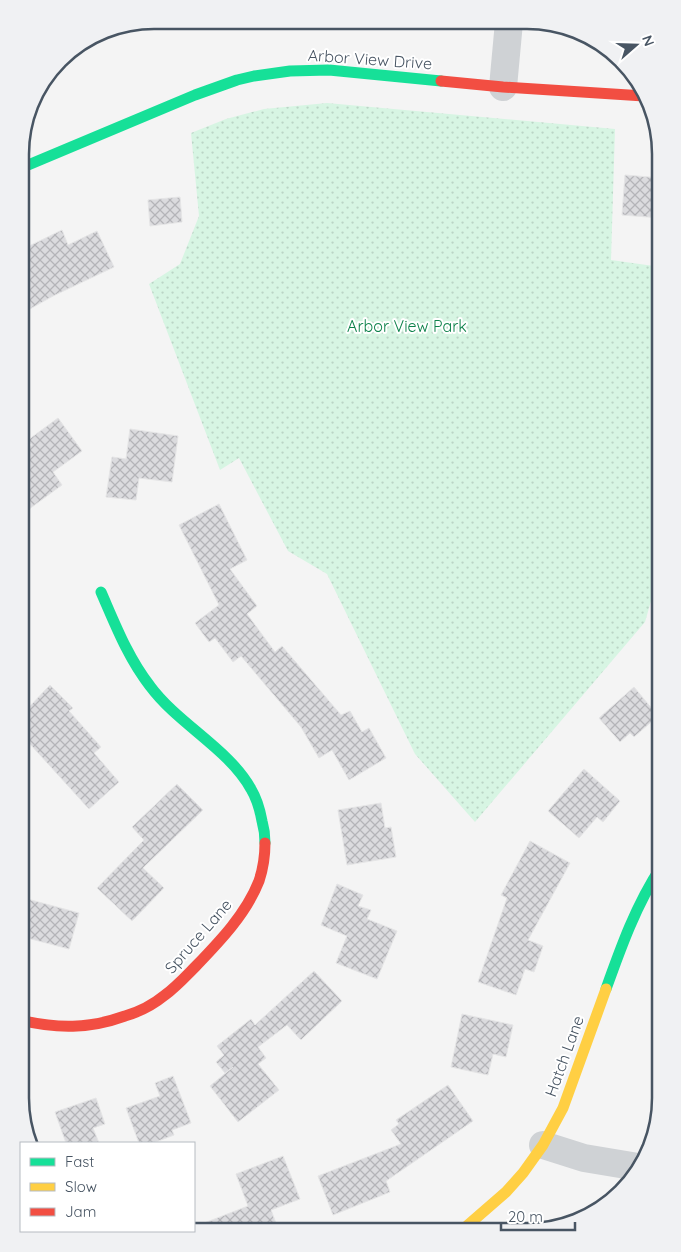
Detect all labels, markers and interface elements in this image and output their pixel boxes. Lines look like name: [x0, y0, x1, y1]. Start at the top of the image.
north arrow: [611, 20, 661, 70]
text: N: [638, 33, 658, 48]
street label: Arbor View Drive: [307, 45, 433, 73]
park label: Arbor View Park: [347, 316, 467, 336]
street label: Spruce Lane: [160, 895, 236, 977]
street label: Hatch Lane: [540, 1013, 588, 1099]
legend: [20, 1142, 195, 1232]
text: Fast: [65, 1152, 94, 1171]
text: Slow: [65, 1177, 97, 1196]
scale bar: [501, 1200, 575, 1232]
text: Jam: [65, 1202, 96, 1221]
text: 20 m: [508, 1207, 543, 1226]

